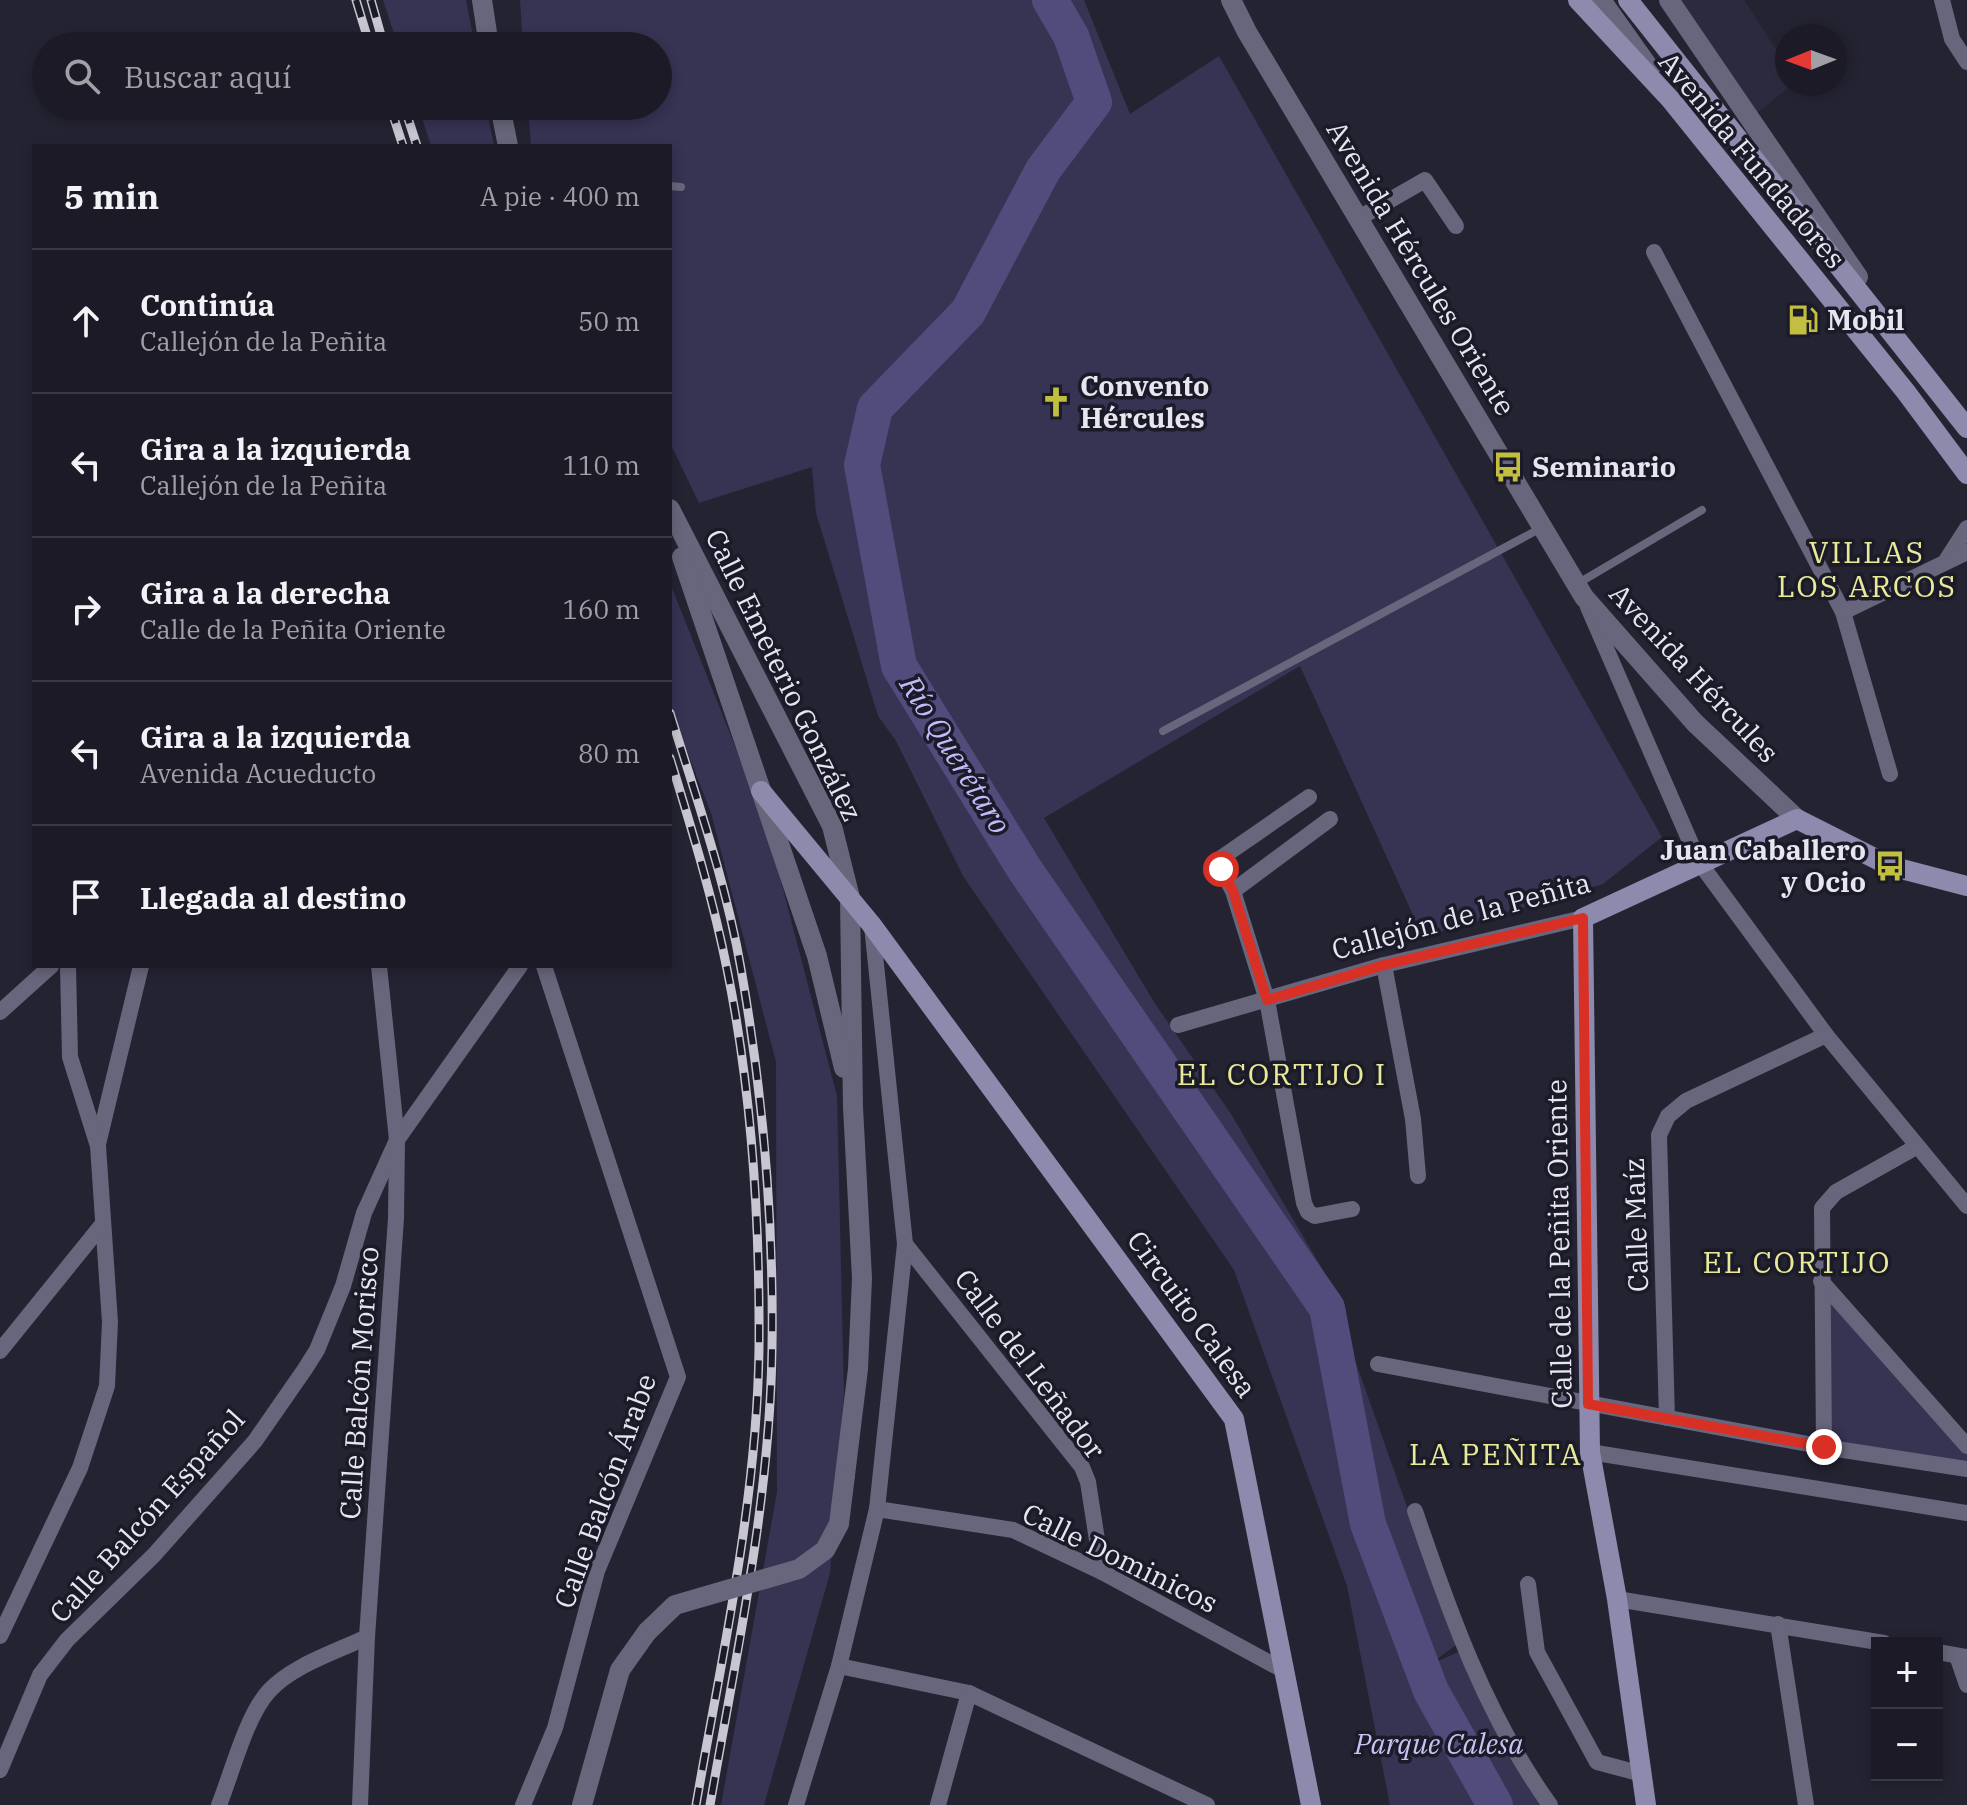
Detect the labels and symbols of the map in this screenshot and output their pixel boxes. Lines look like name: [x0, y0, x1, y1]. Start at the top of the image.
north arrow: [1775, 24, 1847, 96]
street label: Avenida Fundadores: [1651, 44, 1854, 276]
street label: Avenida Hércules Oriente: [1319, 114, 1524, 422]
place label: Mobil: [1827, 301, 1904, 338]
fuel station icon: Mobil: [1786, 303, 1820, 337]
place label: Convento Hércules: [1080, 367, 1209, 436]
church icon: Convento Hércules: [1039, 385, 1073, 419]
place label: Seminario: [1532, 448, 1676, 485]
bus stop icon: Seminario: [1491, 450, 1525, 484]
street label: Calle Emeterio González: [698, 523, 871, 827]
district label: VILLAS LOS ARCOS: [1777, 532, 1957, 605]
street label: Avenida Hércules: [1602, 575, 1787, 770]
water label: Río Querétaro: [891, 667, 1021, 841]
place label: Juan Caballero y Ocio: [1660, 831, 1866, 900]
bus stop icon: Juan Caballero y Ocio: [1873, 849, 1907, 883]
route start: [1203, 851, 1239, 887]
street label: Callejón de la Peñita: [1328, 863, 1594, 968]
district label: EL CORTIJO I: [1177, 1054, 1387, 1093]
street label: Calle de la Peñita Oriente: [1537, 1079, 1580, 1409]
street label: Calle Maíz: [1615, 1157, 1656, 1293]
street label: Circuito Calesa: [1119, 1223, 1265, 1405]
district label: EL CORTIJO: [1702, 1242, 1892, 1281]
street label: Calle Balcón Morisco: [331, 1245, 386, 1521]
street label: Calle del Leñador: [947, 1261, 1114, 1467]
street label: Calle Balcón Árabe: [545, 1368, 664, 1613]
street label: Calle Balcón Español: [41, 1401, 252, 1630]
route end: [1806, 1429, 1842, 1465]
district label: LA PEÑITA: [1409, 1434, 1583, 1473]
street label: Calle Dominicos: [1016, 1494, 1224, 1621]
park label: Parque Calesa: [1353, 1725, 1524, 1762]

